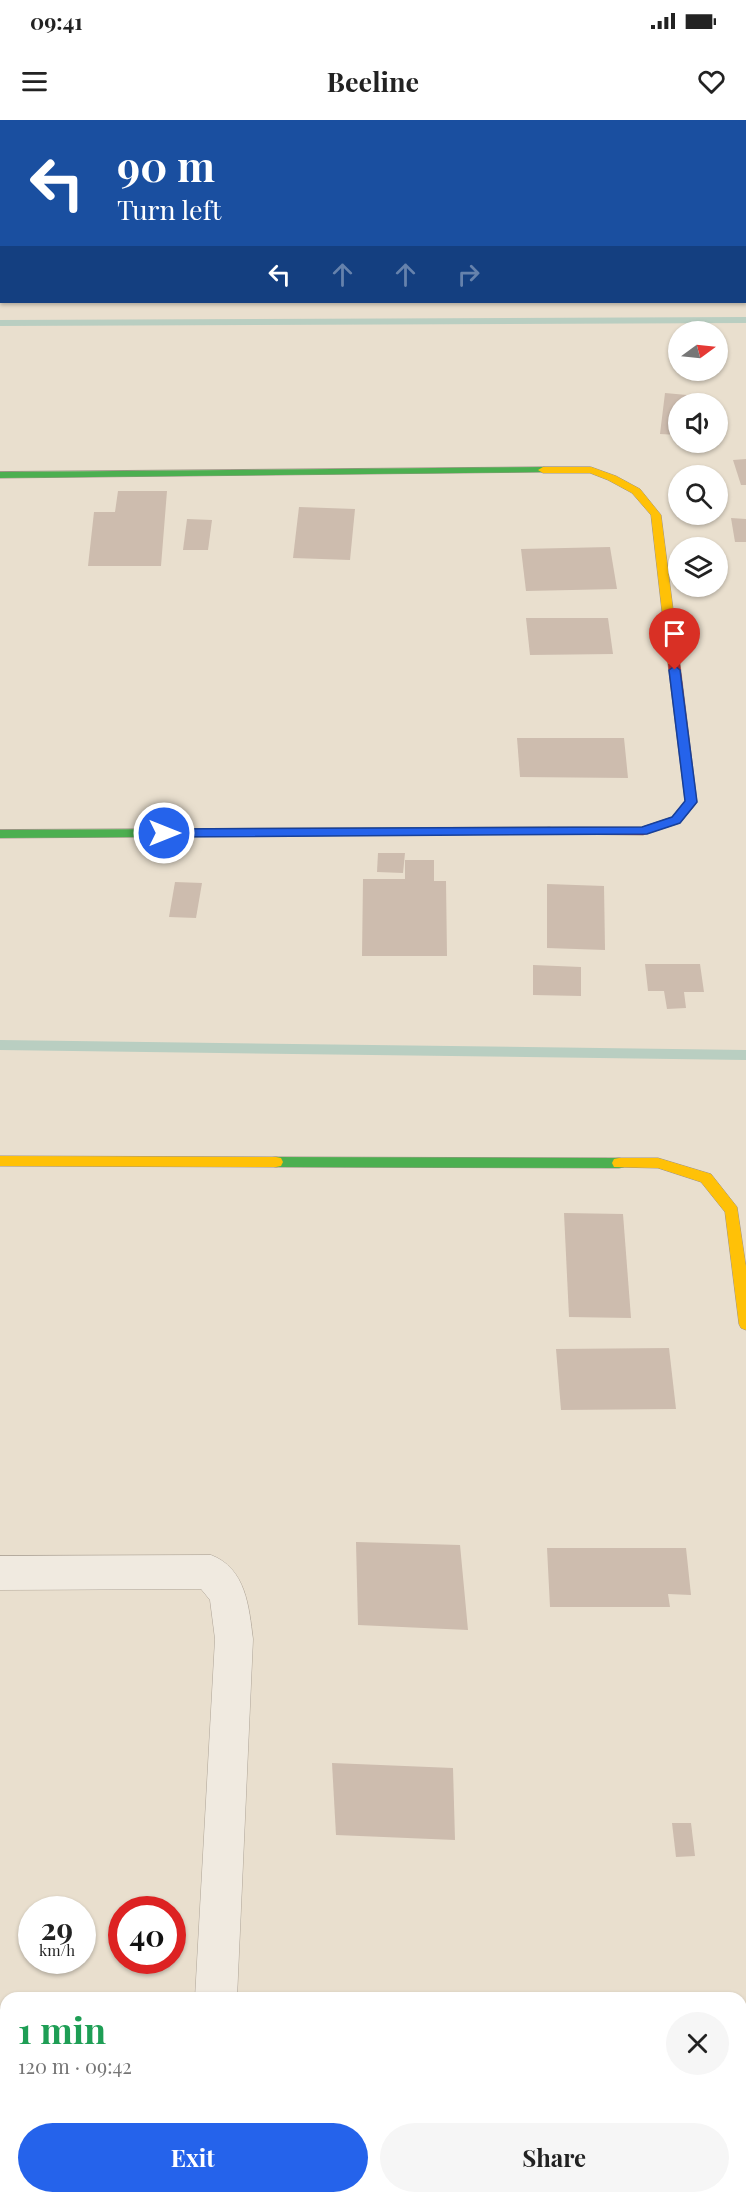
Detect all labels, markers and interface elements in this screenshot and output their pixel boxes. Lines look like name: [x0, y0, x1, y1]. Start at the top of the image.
text: 09:41: [30, 6, 83, 36]
text: Beeline: [327, 63, 419, 99]
icon: menu: [18, 65, 51, 98]
icon: heart: [695, 65, 728, 98]
text: 90 m: [117, 137, 215, 193]
icon: left: [18, 144, 96, 222]
text: Turn left: [117, 191, 221, 227]
icon: left: [263, 258, 296, 291]
icon: ahead: [326, 258, 359, 291]
icon: ahead: [389, 258, 422, 291]
icon: right: [452, 258, 485, 291]
north arrow: [668, 321, 728, 381]
map controls: [668, 321, 728, 597]
button: sound: [668, 393, 728, 453]
button: search: [668, 465, 728, 525]
button: layers: [668, 537, 728, 597]
pin: [649, 608, 700, 670]
icon: arrive: [658, 617, 691, 650]
position arrow: [132, 801, 196, 865]
speed limit sign: 40: [108, 1896, 186, 1974]
text: 29: [41, 1908, 73, 1948]
text: km/h: [39, 1940, 75, 1960]
text: 1 min: [18, 2005, 106, 2053]
button: close: [666, 2012, 729, 2075]
text: 120 m · 09:42: [18, 2052, 132, 2079]
button: Exit: [18, 2123, 368, 2192]
button: Share: [380, 2123, 729, 2192]

